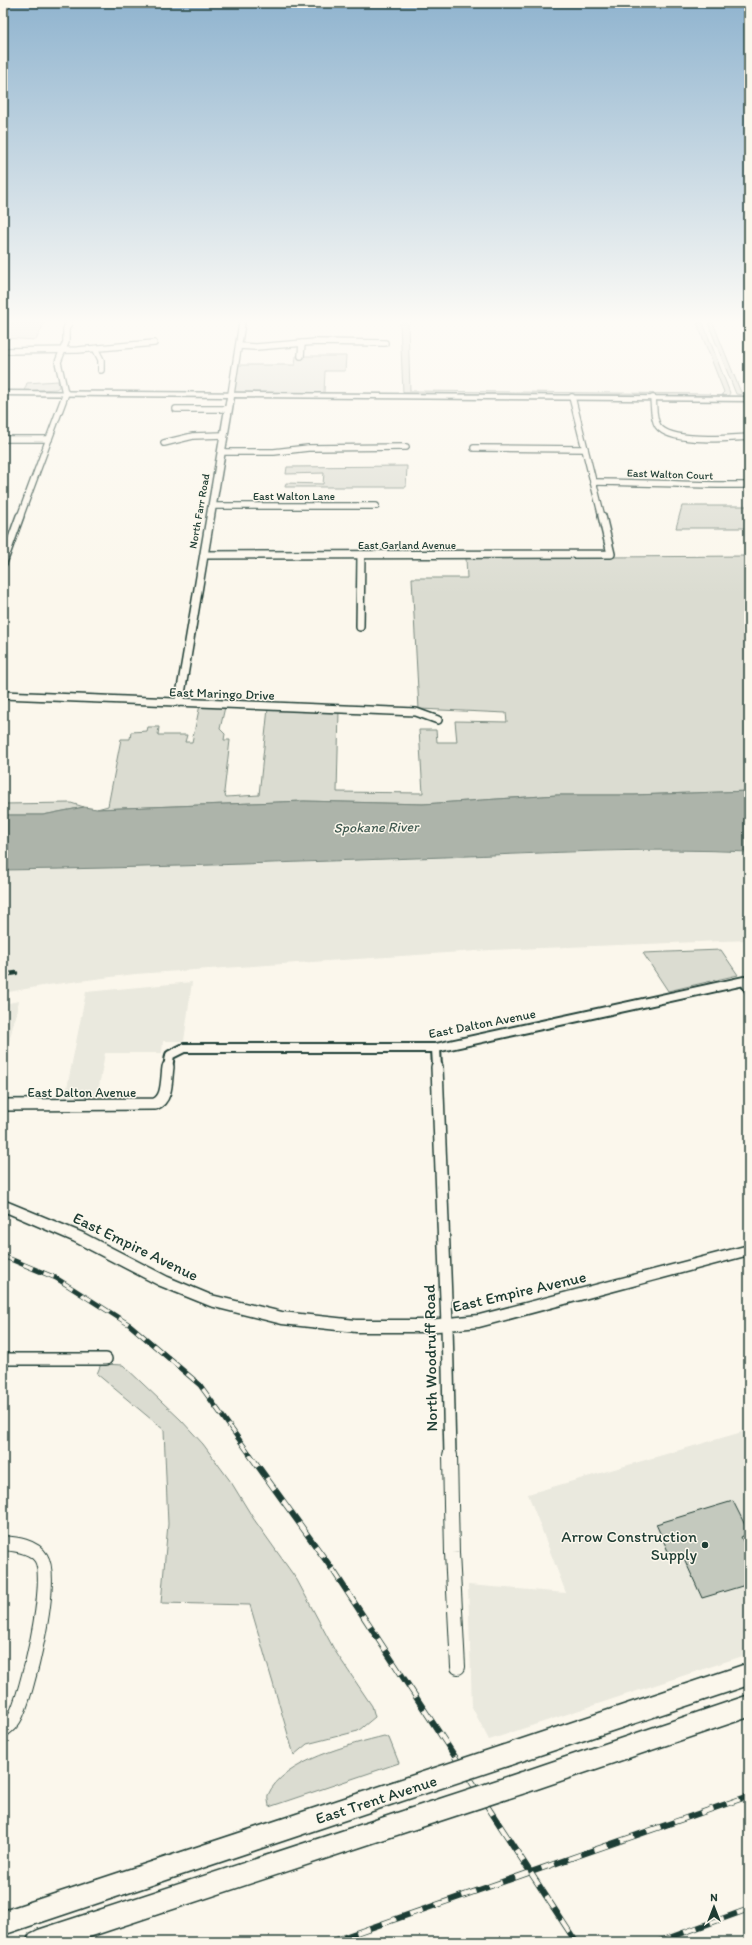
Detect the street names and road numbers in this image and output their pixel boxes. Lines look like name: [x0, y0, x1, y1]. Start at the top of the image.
street label: East Walton Court: [627, 466, 713, 483]
street label: North Farr Road: [186, 473, 212, 550]
street label: East Walton Lane: [253, 490, 335, 503]
street label: East Garland Avenue: [358, 539, 456, 552]
street label: East Maringo Drive: [169, 684, 275, 703]
street label: East Dalton Avenue: [427, 1006, 537, 1041]
street label: East Dalton Avenue: [28, 1085, 136, 1100]
street label: East Empire Avenue: [70, 1208, 201, 1285]
street label: East Empire Avenue: [450, 1267, 588, 1316]
street label: North Woodruff Road: [420, 1284, 441, 1432]
street label: East Trent Avenue: [313, 1771, 439, 1828]

